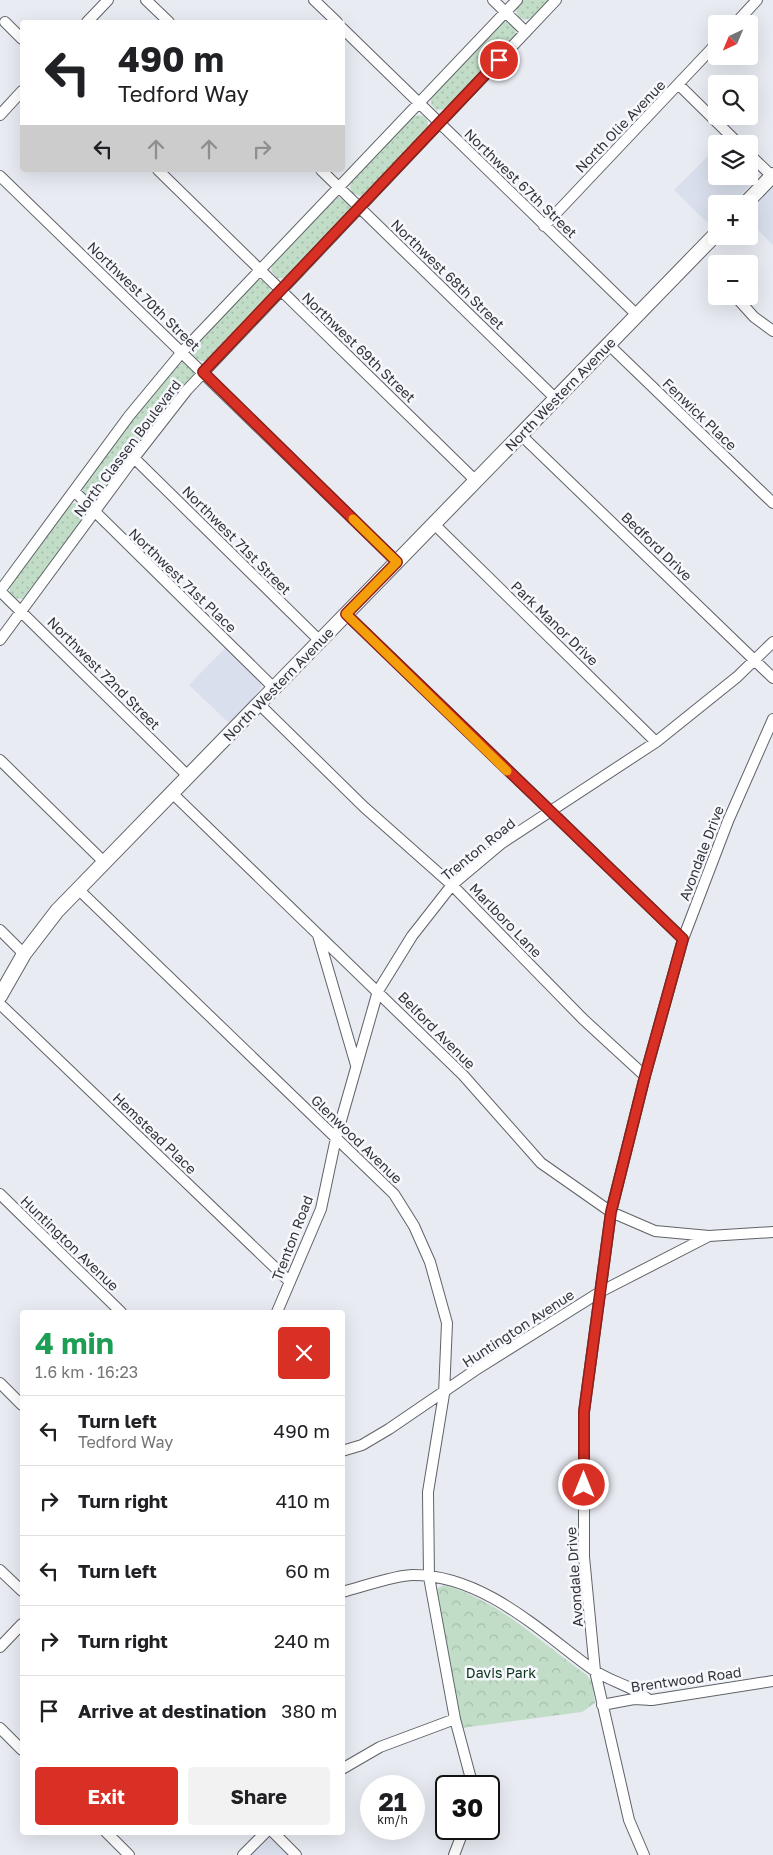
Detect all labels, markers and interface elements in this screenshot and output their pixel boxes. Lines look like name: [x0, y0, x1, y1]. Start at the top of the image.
north arrow: [708, 15, 758, 65]
map controls: [708, 15, 758, 305]
text: 490 m: [118, 38, 224, 80]
pin: [478, 39, 520, 81]
icon: left: [35, 40, 100, 105]
icon: arrive: [485, 46, 513, 74]
button: search: [708, 75, 758, 125]
street label: North Olie Avenue: [571, 76, 669, 176]
text: Tedford Way: [118, 80, 249, 107]
street label: Northwest 67th Street: [461, 125, 581, 241]
icon: left: [89, 135, 117, 163]
icon: ahead: [142, 135, 170, 163]
icon: ahead: [195, 135, 223, 163]
icon: right: [248, 135, 276, 163]
button: layers: [708, 135, 758, 185]
button: +: [708, 195, 758, 245]
street label: Northwest 68th Street: [388, 215, 508, 333]
street label: Northwest 70th Street: [84, 238, 204, 354]
button: −: [708, 255, 758, 305]
street label: Northwest 69th Street: [299, 289, 419, 405]
street label: North Western Avenue: [501, 334, 619, 454]
street label: Fenwick Place: [659, 374, 741, 454]
street label: North Classen Boulevard: [70, 376, 184, 520]
street label: Northwest 71st Street: [179, 482, 295, 598]
street label: Bedford Drive: [618, 508, 696, 584]
street label: Northwest 71st Place: [126, 524, 240, 636]
street label: Park Manor Drive: [508, 577, 602, 669]
street label: Northwest 72nd Street: [44, 613, 164, 733]
street label: North Western Avenue: [219, 624, 337, 744]
street label: Avondale Drive: [675, 803, 727, 903]
street label: Trenton Road: [438, 814, 518, 884]
street label: Marlboro Lane: [466, 879, 546, 961]
street label: Belford Avenue: [395, 988, 479, 1072]
street label: Hemstead Place: [110, 1089, 200, 1177]
street label: Glenwood Avenue: [308, 1091, 406, 1187]
street label: Huntington Avenue: [17, 1192, 123, 1294]
street label: Trenton Road: [268, 1193, 316, 1283]
street label: Huntington Avenue: [459, 1286, 577, 1370]
text: 4 min: [35, 1325, 114, 1361]
button: close: [278, 1327, 330, 1379]
text: 1.6 km · 16:23: [35, 1362, 138, 1382]
text: Turn left: [78, 1409, 157, 1432]
icon: left: [35, 1417, 63, 1445]
text: 490 m: [274, 1419, 330, 1442]
text: Tedford Way: [78, 1432, 173, 1452]
position arrow: [557, 1458, 609, 1510]
icon: right: [35, 1487, 63, 1515]
text: Turn right: [78, 1489, 168, 1512]
text: 410 m: [276, 1489, 330, 1512]
street label: Avondale Drive: [562, 1526, 586, 1628]
icon: left: [35, 1557, 63, 1585]
text: Turn left: [78, 1559, 157, 1582]
text: 60 m: [285, 1559, 330, 1582]
icon: right: [35, 1627, 63, 1655]
text: Turn right: [78, 1629, 168, 1652]
text: 240 m: [274, 1629, 330, 1652]
street label: Brentwood Road: [630, 1663, 742, 1695]
park label: Davis Park: [466, 1664, 536, 1681]
icon: arrive: [35, 1697, 63, 1725]
text: Arrive at destination: [78, 1699, 266, 1722]
text: 380 m: [281, 1699, 337, 1722]
button: Exit: [35, 1767, 178, 1825]
button: Share: [188, 1767, 330, 1825]
speed limit sign: 30: [435, 1775, 500, 1840]
text: 21: [378, 1786, 407, 1817]
text: km/h: [377, 1812, 408, 1827]

